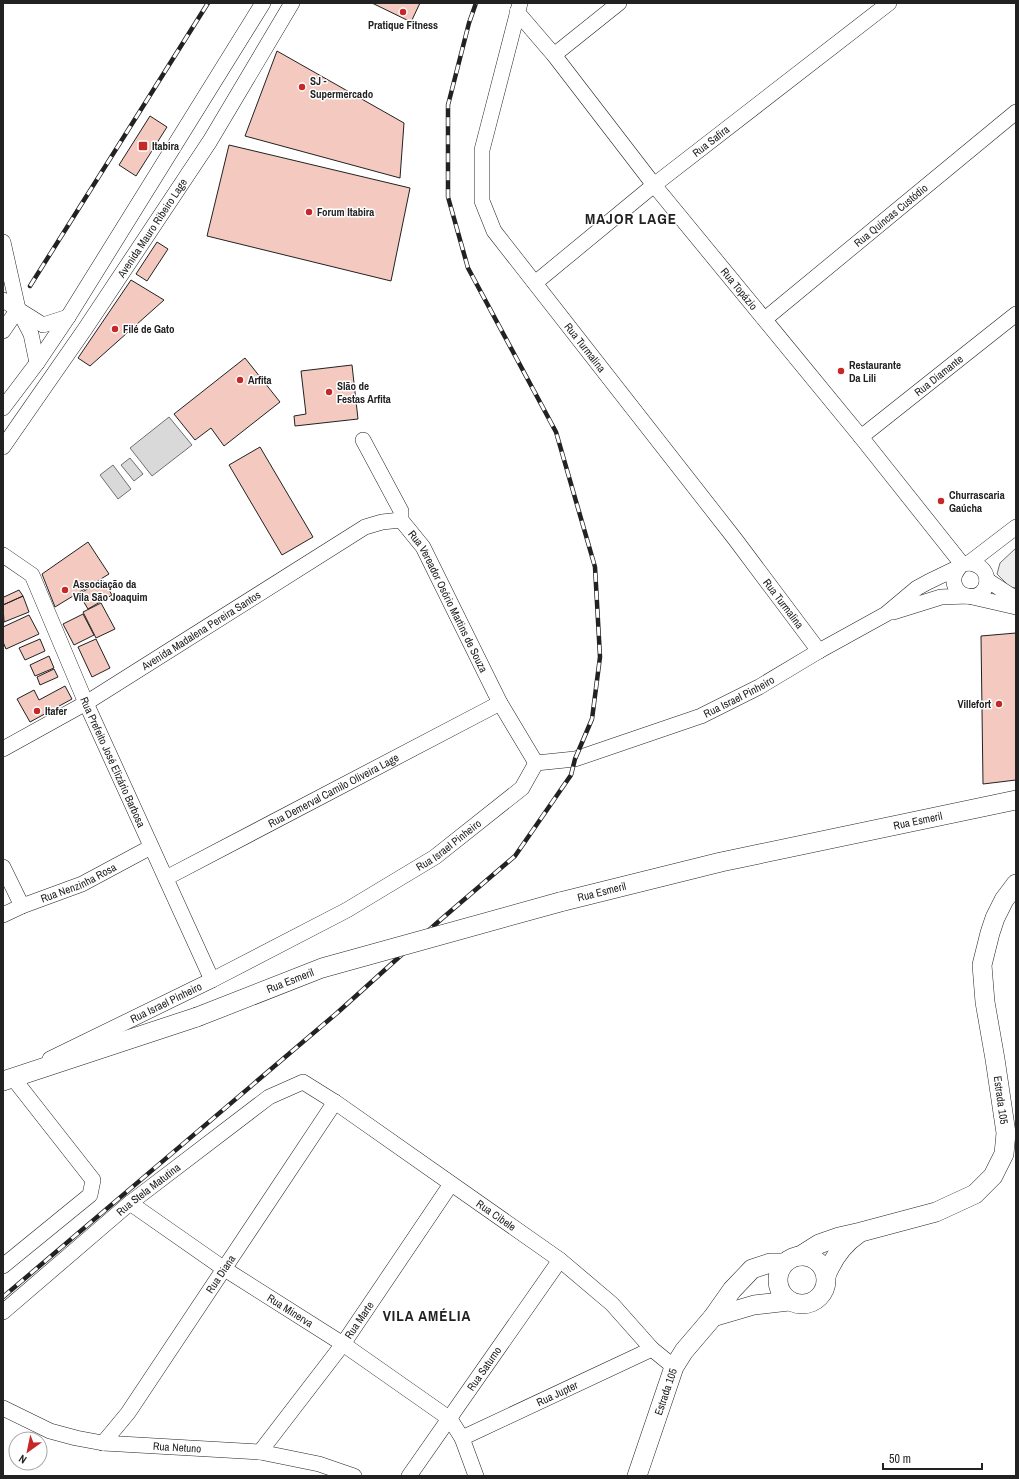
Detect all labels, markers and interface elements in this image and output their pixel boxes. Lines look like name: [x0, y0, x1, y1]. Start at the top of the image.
marker: Pratique Fitness: [398, 7, 408, 17]
place label: Pratique Fitness: [368, 18, 438, 32]
place label: SJ - Supermercado: [310, 74, 374, 101]
marker: SJ - Supermercado: [297, 82, 307, 92]
street label: Rua Safira: [689, 122, 732, 160]
place label: Itabira: [152, 139, 179, 153]
marker: Itabira: [137, 140, 149, 152]
street label: Avenida Mauro Ribeiro Lage: [114, 176, 190, 281]
street label: Rua Quincas Custódio: [851, 181, 930, 250]
place label: Forum Itabira: [317, 205, 374, 219]
marker: Forum Itabira: [304, 207, 314, 217]
district label: MAJOR LAGE: [585, 208, 677, 229]
street label: Rua Topázio: [718, 265, 761, 313]
street label: Rua Turmalina: [561, 320, 609, 375]
place label: Filé de Gato: [123, 322, 175, 336]
marker: Filé de Gato: [110, 324, 120, 334]
street label: Rua Diamante: [911, 352, 966, 399]
place label: Restaurante Da Lili: [849, 358, 901, 385]
marker: Restaurante Da Lili: [836, 366, 846, 376]
place label: Arfita: [248, 373, 272, 387]
marker: Arfita: [235, 375, 245, 385]
place label: Slão de Festas Arfita: [337, 379, 391, 406]
marker: Slão de Festas Arfita: [324, 387, 334, 397]
place label: Churrascaria Gaúcha: [949, 488, 1005, 515]
marker: Churrascaria Gaúcha: [936, 496, 946, 506]
street label: Rua Vereador Osório Martins de Souza: [405, 527, 491, 675]
street label: Rua Turmalina: [760, 576, 807, 631]
place label: Associação da Vila São Joaquim: [73, 577, 148, 604]
marker: Associação da Vila São Joaquim: [60, 585, 70, 595]
street label: Avenida Madalena Pereira Santos: [138, 587, 264, 674]
street label: Rua Israel Pinheiro: [701, 672, 777, 721]
street label: Rua Prefeito José Elizário Barbosa: [77, 695, 149, 829]
place label: Villefort: [958, 697, 991, 711]
marker: Villefort: [994, 699, 1004, 709]
place label: Itafer: [45, 704, 68, 718]
marker: Itafer: [32, 706, 42, 716]
street label: Rua Demerval Camilo Oliveira Lage: [266, 750, 401, 830]
street label: Rua Esmeril: [892, 809, 944, 833]
street label: Rua Israel Pinheiro: [413, 816, 484, 874]
street label: Rua Nenzinha Rosa: [39, 860, 119, 906]
street label: Rua Esmeril: [576, 879, 628, 904]
street label: Rua Esmeril: [264, 965, 316, 996]
street label: Rua Israel Pinheiro: [128, 979, 204, 1026]
street label: Estrada 105: [991, 1075, 1011, 1125]
street label: Rua Stela Matutina: [113, 1160, 183, 1219]
street label: Rua Cibele: [474, 1196, 519, 1234]
street label: Rua Diana: [203, 1252, 238, 1296]
street label: Rua Minerva: [265, 1291, 316, 1330]
street label: Rua Marte: [341, 1299, 377, 1342]
district label: VILA AMÉLIA: [383, 1305, 471, 1326]
street label: Rua Saturno: [464, 1344, 504, 1393]
street label: Estrada 105: [651, 1366, 680, 1417]
street label: Rua Jupter: [534, 1378, 580, 1409]
north arrow: [8, 1431, 48, 1471]
street label: Rua Netuno: [153, 1439, 202, 1456]
scale bar: [883, 1445, 982, 1471]
text: 50 m: [889, 1451, 911, 1467]
text: N: [16, 1452, 29, 1467]

